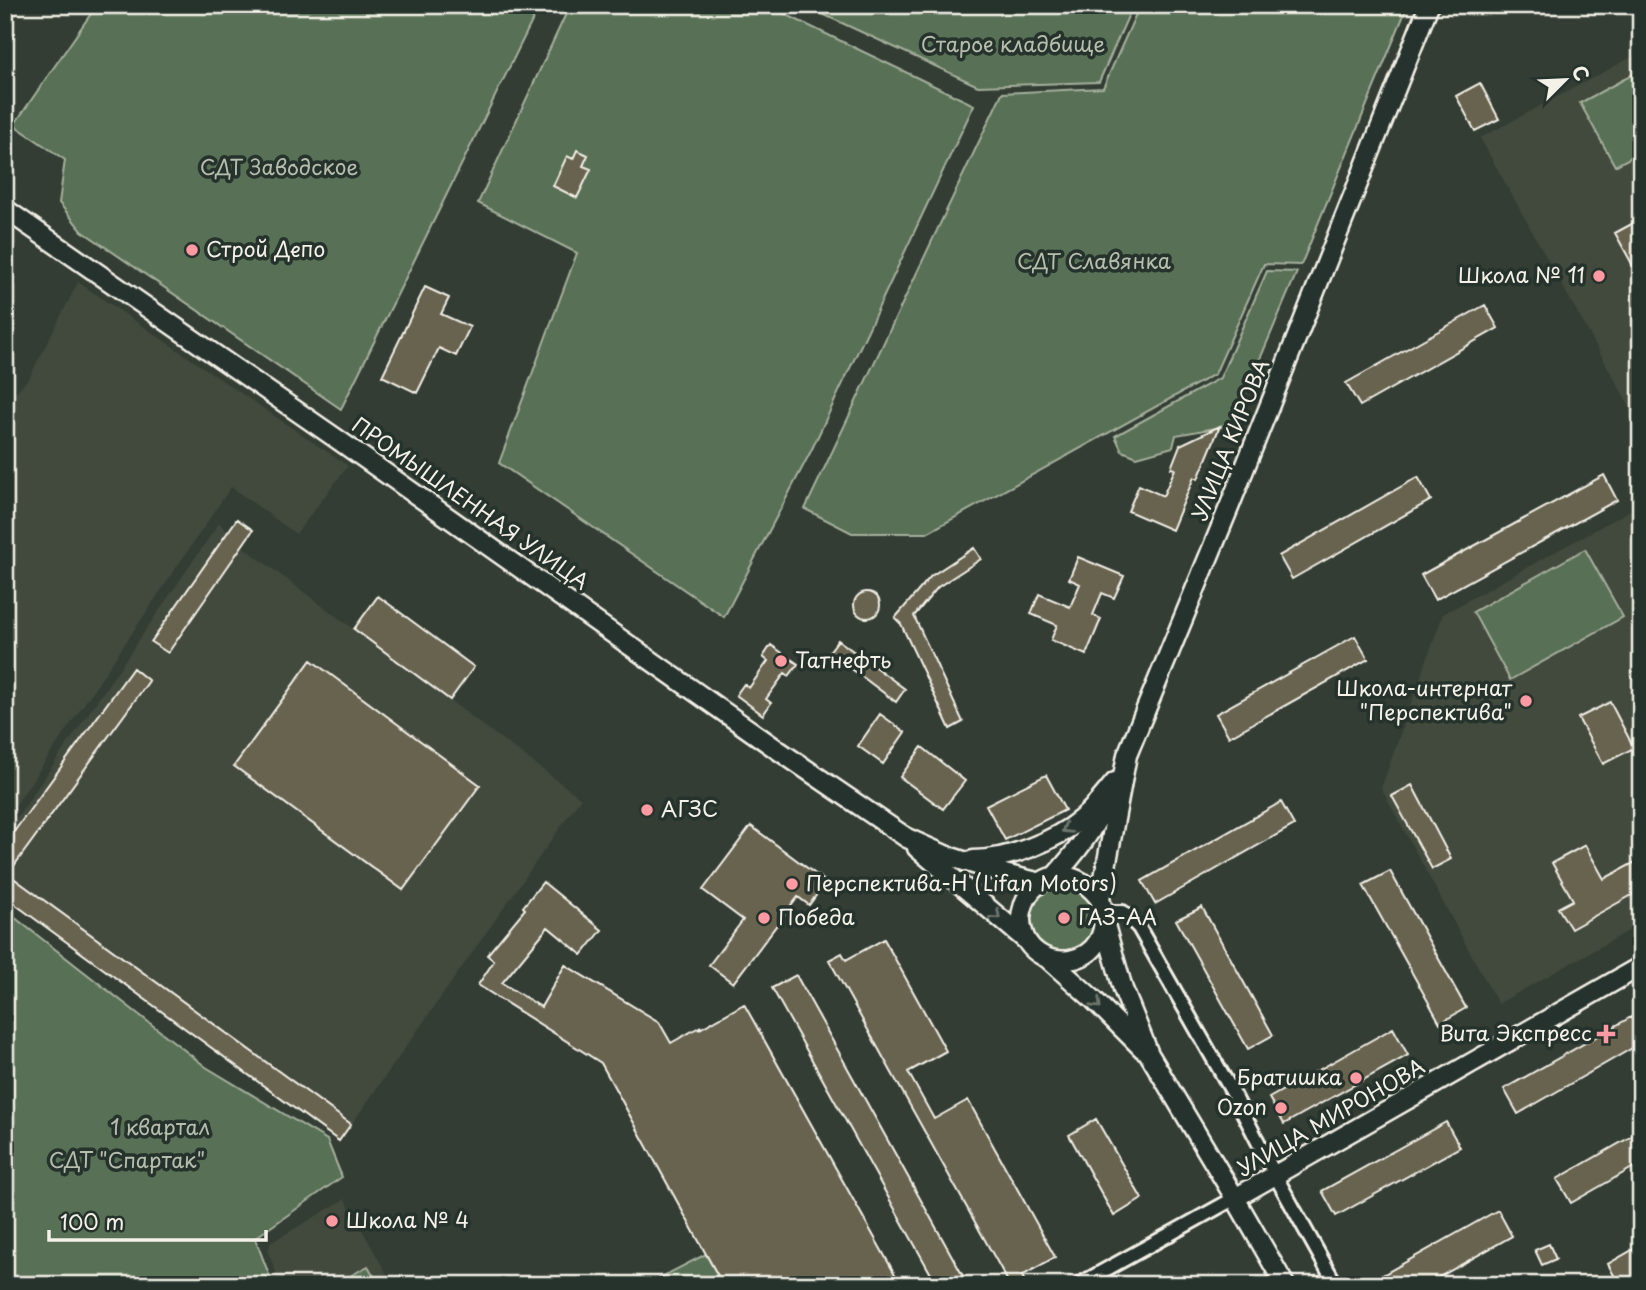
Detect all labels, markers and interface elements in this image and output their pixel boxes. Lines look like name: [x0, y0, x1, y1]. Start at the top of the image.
park label: Старое кладбище: [921, 27, 1105, 59]
north arrow: [1530, 46, 1600, 116]
text: С: [1566, 60, 1597, 85]
park label: СДТ Заводское: [200, 150, 358, 182]
place label: Строй Депо: [206, 232, 325, 264]
marker: Строй Депо: [184, 242, 200, 258]
park label: СДТ Славянка: [1017, 244, 1171, 276]
place label: Школа № 11: [1458, 258, 1585, 290]
marker: Школа № 11: [1591, 268, 1607, 284]
street label: УЛИЦА КИРОВА: [1182, 354, 1276, 525]
street label: ПРОМЫШЛЕННАЯ УЛИЦА: [346, 408, 596, 597]
place label: Татнефть: [795, 643, 891, 675]
marker: Татнефть: [773, 653, 789, 669]
place label: Школа-интернат "Перспектива": [1336, 671, 1513, 727]
marker: Школа-интернат "Перспектива": [1518, 693, 1534, 709]
place label: АГЗС: [661, 792, 718, 824]
marker: АГЗС: [639, 802, 655, 818]
one-way arrow: [1061, 821, 1074, 834]
place label: Перспектива-Н (Lifan Motors): [806, 866, 1117, 898]
marker: Перспектива-Н (Lifan Motors): [784, 876, 800, 892]
place label: Победа: [778, 900, 855, 932]
place label: ГАЗ-АА: [1078, 900, 1157, 932]
one-way arrow: [987, 907, 1000, 919]
marker: Победа: [756, 910, 772, 926]
marker: ГАЗ-АА: [1056, 910, 1072, 926]
one-way arrow: [1089, 996, 1102, 1009]
place label: Вита Экспресс: [1439, 1016, 1592, 1048]
marker: Вита Экспресс: [1598, 1026, 1614, 1042]
street label: УЛИЦА МИРОНОВА: [1230, 1049, 1430, 1183]
place label: Братишка: [1236, 1060, 1343, 1092]
marker: Братишка: [1348, 1070, 1364, 1086]
place label: Ozon: [1217, 1090, 1267, 1122]
marker: Ozon: [1273, 1100, 1289, 1116]
park label: 1 квартал: [110, 1110, 210, 1142]
park label: СДТ "Спартак": [49, 1143, 205, 1175]
scale bar: [49, 1199, 266, 1243]
place label: Школа № 4: [346, 1203, 469, 1235]
text: 100 m: [60, 1205, 124, 1237]
marker: Школа № 4: [324, 1213, 340, 1229]

